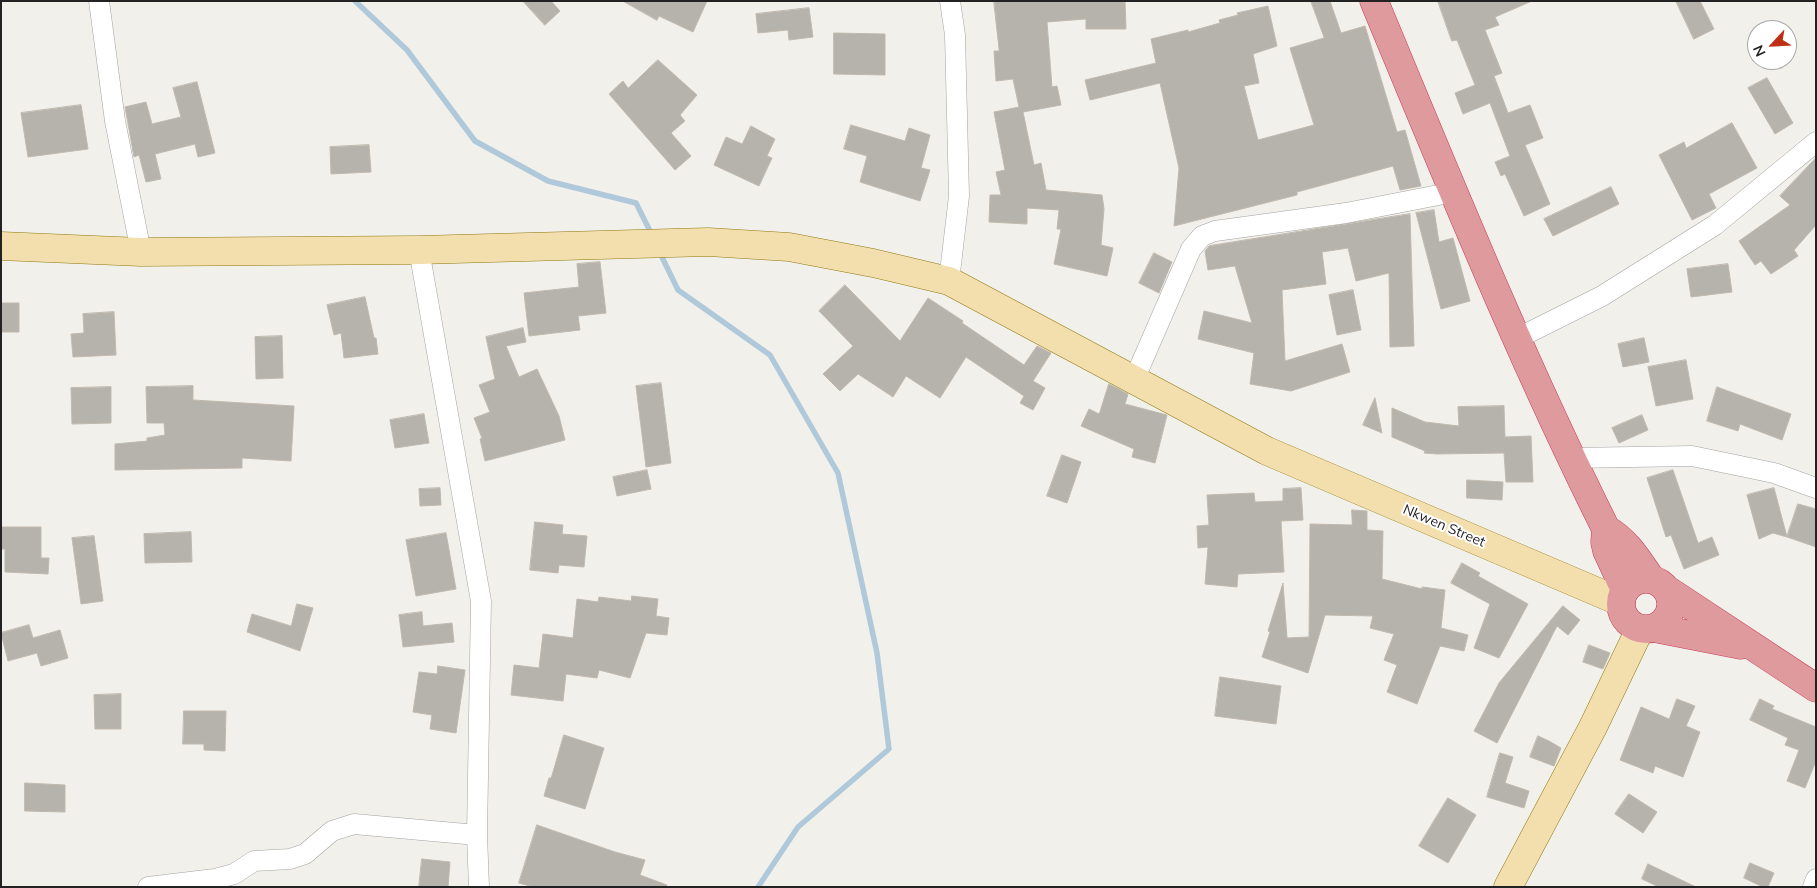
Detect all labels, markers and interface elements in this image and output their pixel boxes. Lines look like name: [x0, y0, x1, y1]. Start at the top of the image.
north arrow: [1747, 20, 1797, 70]
text: N: [1749, 42, 1770, 60]
street label: Nkwen Street: [1400, 501, 1488, 551]

